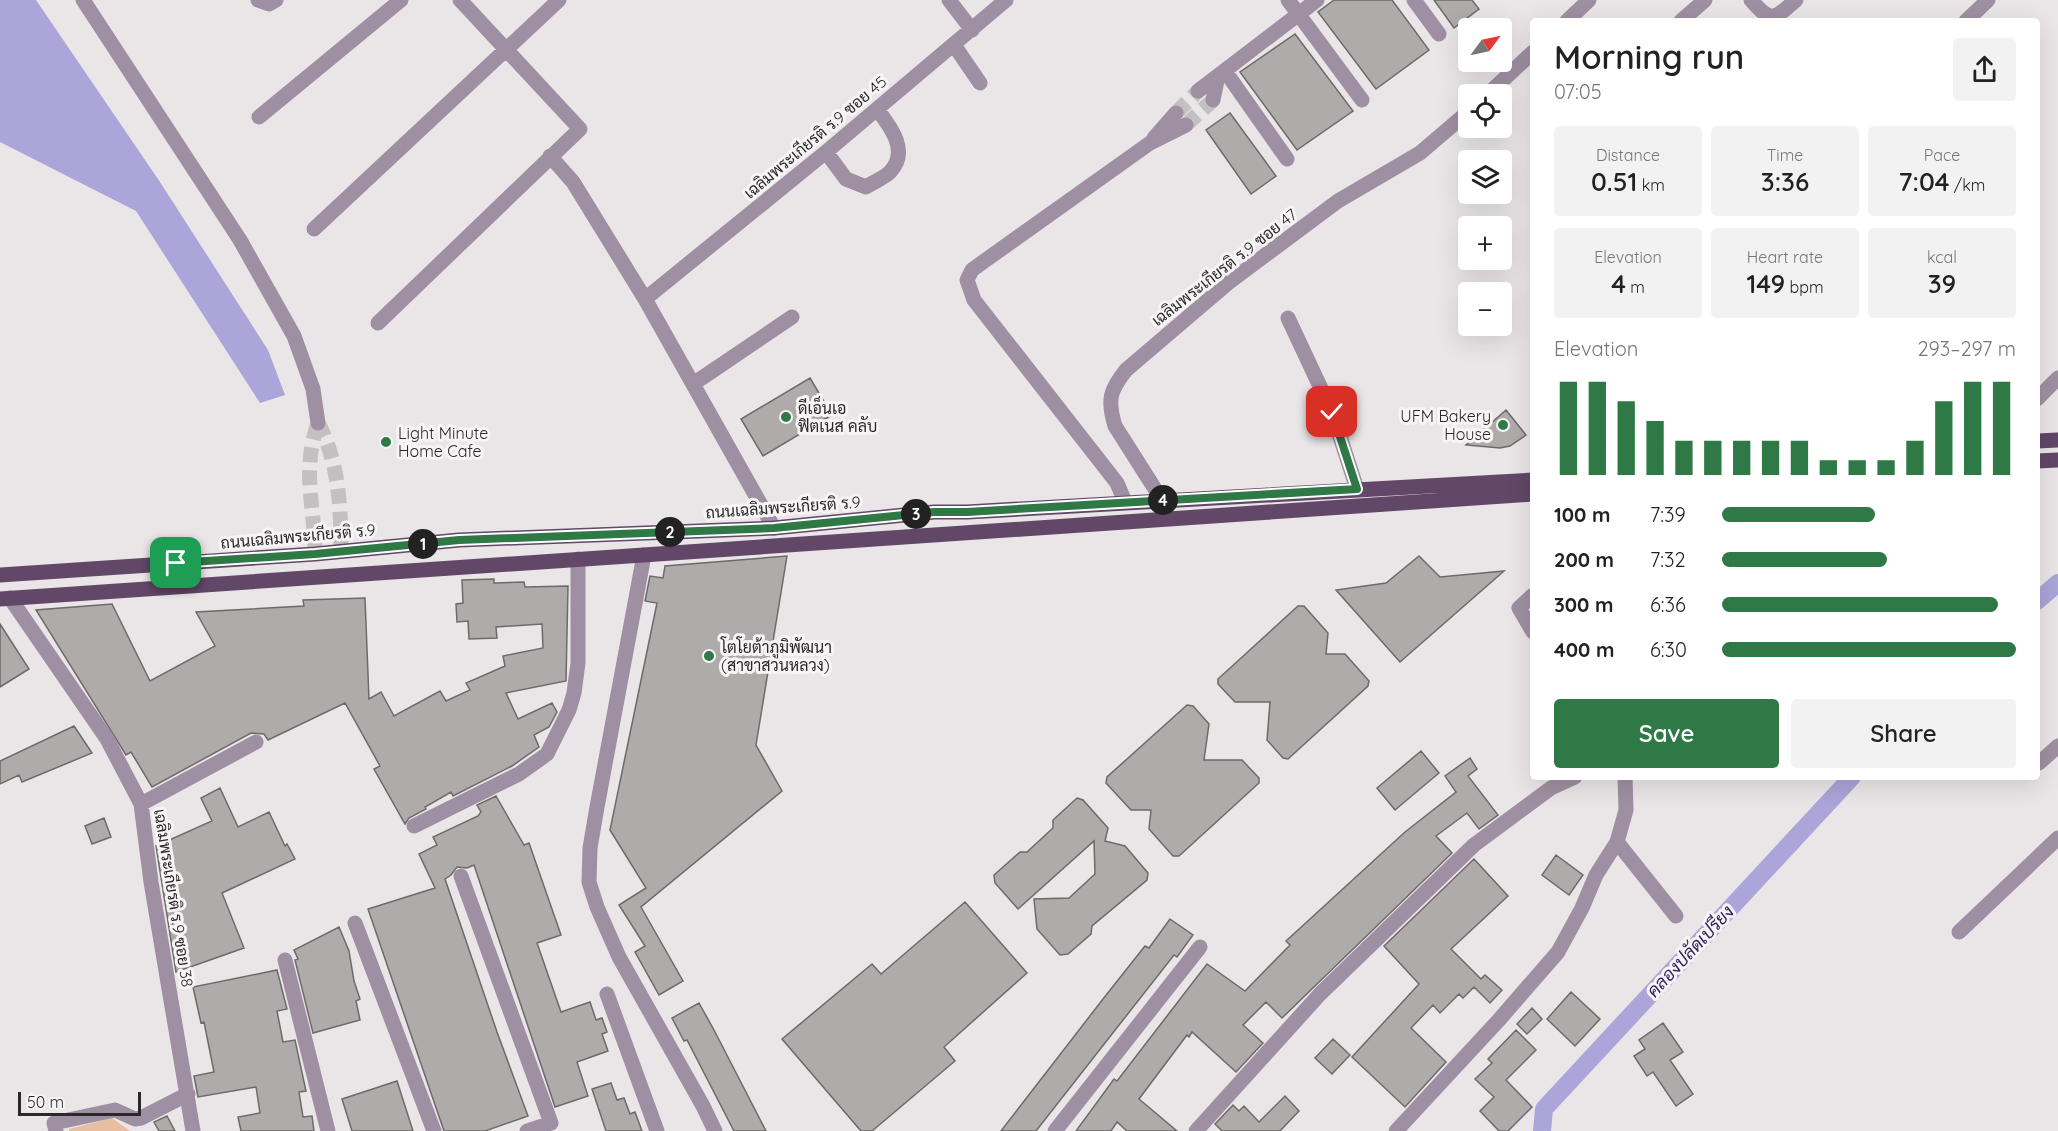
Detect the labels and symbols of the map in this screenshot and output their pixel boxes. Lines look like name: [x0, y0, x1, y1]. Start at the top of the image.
north arrow: [1458, 18, 1512, 72]
street label: เฉลิมพระเกียรติ ร.9 ซอย 45: [739, 71, 890, 203]
street label: เฉลิมพระเกียรติ ร.9 ซอย 47: [1147, 203, 1301, 330]
pin: [1306, 386, 1357, 437]
place label: ดีเอ็นเอ ฟิตเนส คลับ: [798, 395, 877, 436]
place label: UFM Bakery House: [1400, 406, 1491, 444]
marker: ดีเอ็นเอ ฟิตเนส คลับ: [779, 410, 793, 424]
marker: UFM Bakery House: [1496, 418, 1510, 432]
place label: Light Minute Home Cafe: [398, 423, 488, 461]
marker: Light Minute Home Cafe: [379, 435, 393, 449]
pin: 4: [1148, 485, 1178, 515]
street label: ถนนเฉลิมพระเกียรติ ร.9: [705, 491, 861, 522]
pin: 3: [901, 499, 931, 529]
pin: 2: [655, 517, 685, 547]
street label: ถนนเฉลิมพระเกียรติ ร.9: [220, 518, 376, 553]
pin: 1: [408, 529, 438, 559]
pin: [150, 537, 201, 588]
place label: โตโยต้าภูมิพัฒนา (สาขาสวนหลวง): [720, 636, 832, 675]
marker: โตโยต้าภูมิพัฒนา (สาขาสวนหลวง): [702, 649, 716, 663]
street label: เฉลิมพระเกียรติ ร.9 ซอย 38: [150, 807, 199, 988]
water label: คลองปลัดเปรียง: [1641, 900, 1738, 1002]
scale bar: [18, 1089, 141, 1116]

